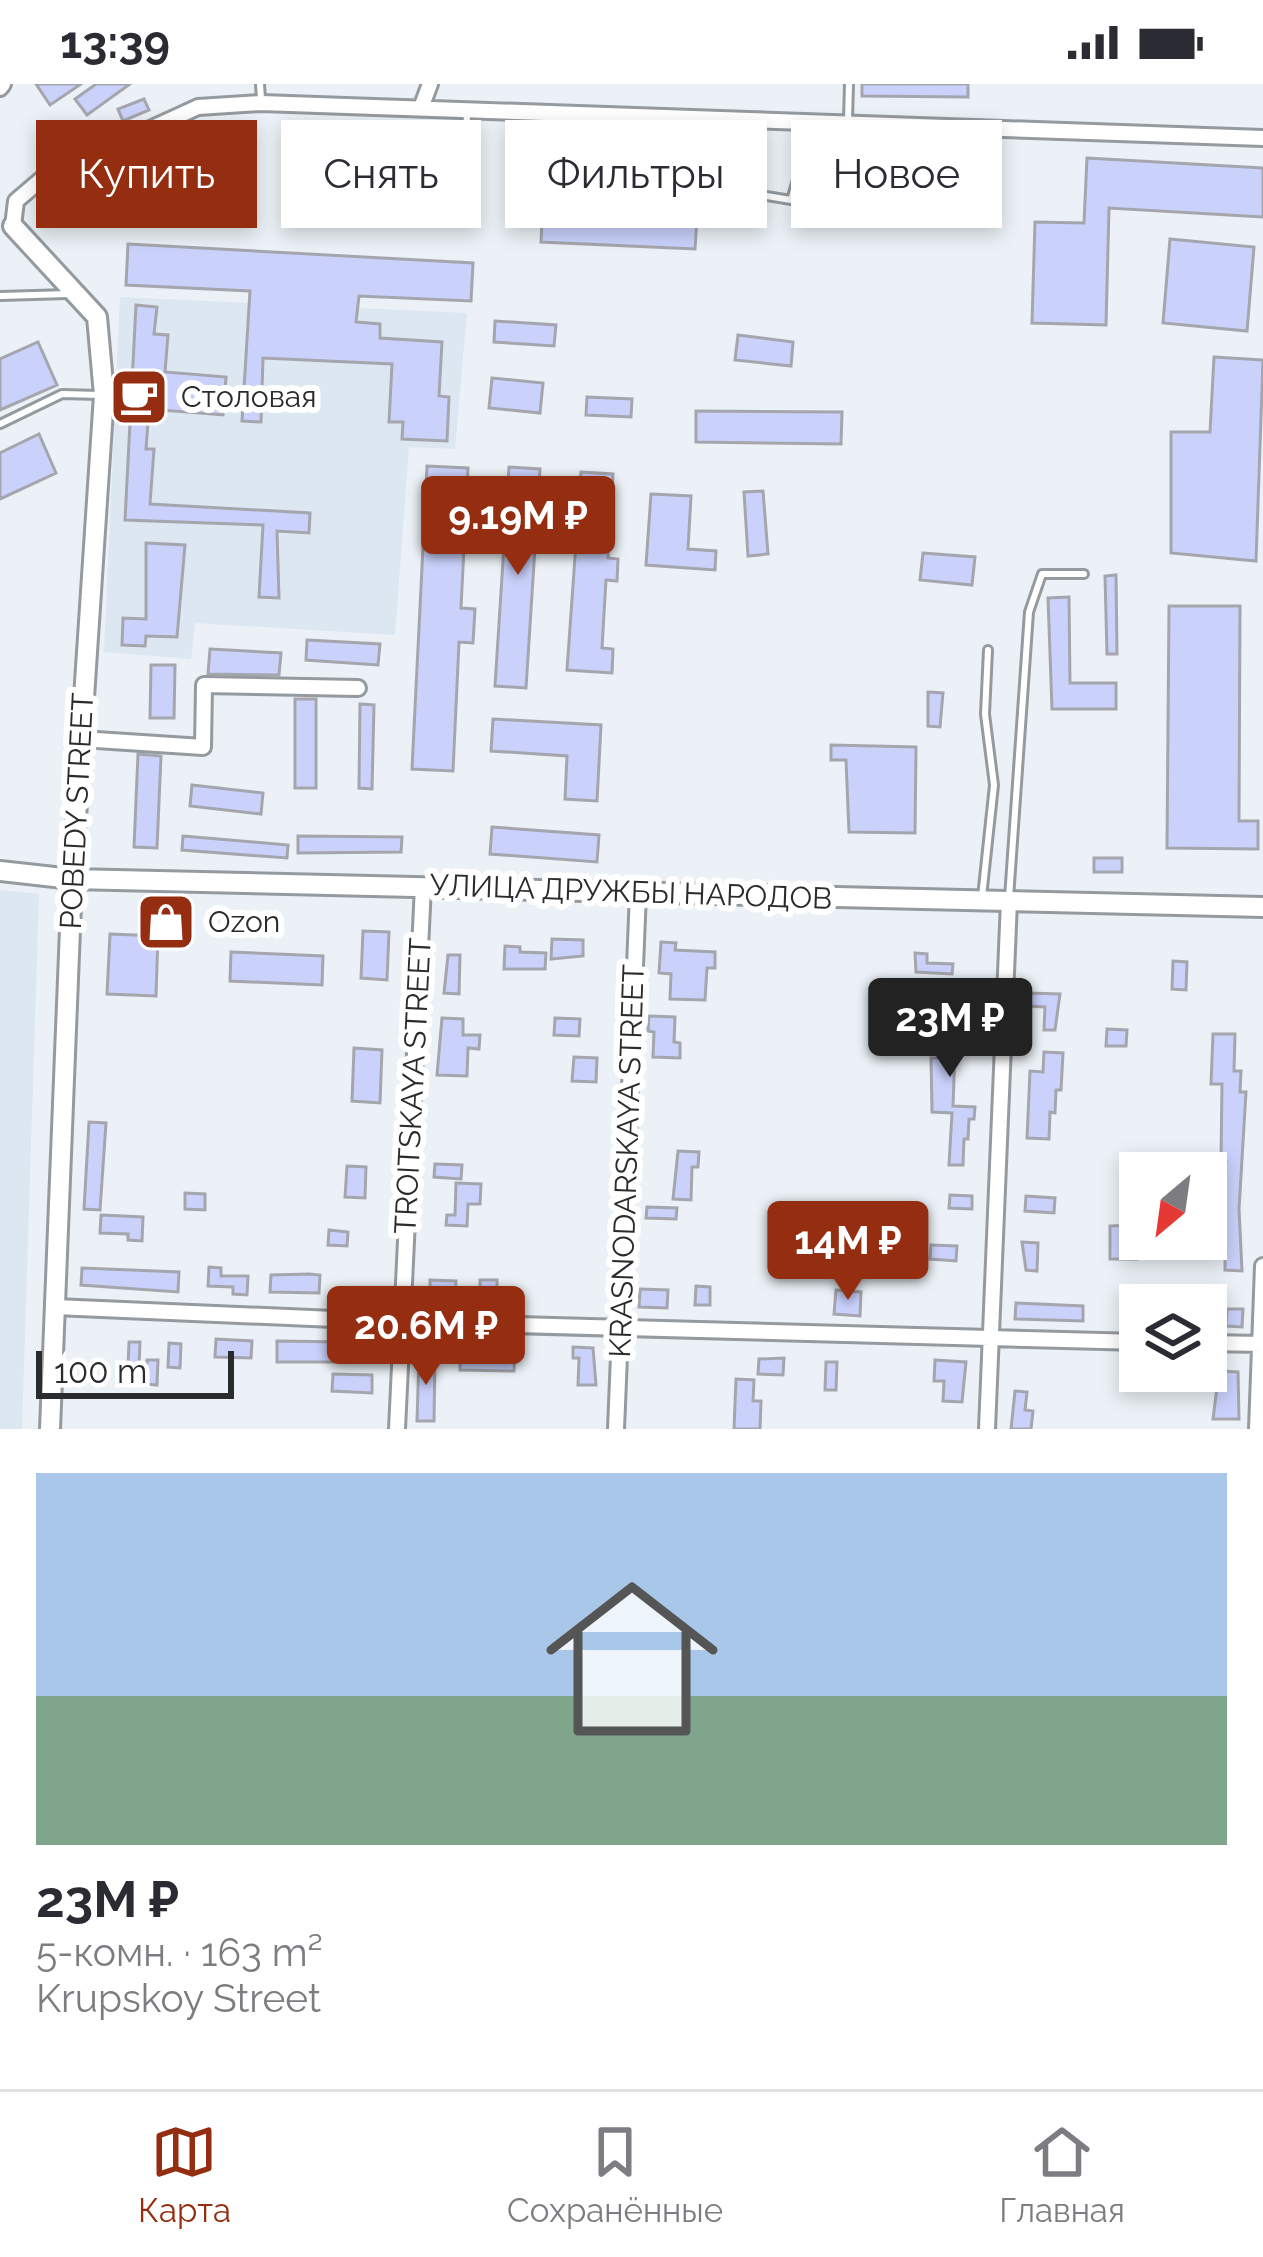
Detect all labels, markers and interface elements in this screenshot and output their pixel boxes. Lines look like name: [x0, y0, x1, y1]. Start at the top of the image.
text: 13:39: [60, 16, 170, 69]
chip: Купить: [36, 120, 257, 228]
chip: Снять: [281, 120, 481, 228]
chip: Фильтры: [505, 120, 767, 228]
chip: Новое: [791, 120, 1002, 228]
cafe icon: Столовая: [108, 366, 170, 428]
place label: Столовая: [181, 379, 317, 414]
pin: 9.19M ₽: [407, 476, 629, 578]
text: 9.19M ₽: [448, 492, 588, 538]
street label: POBEDY STREET: [53, 692, 100, 930]
street label: УЛИЦА ДРУЖБЫ НАРОДОВ: [429, 867, 833, 916]
shop icon: Ozon: [135, 891, 197, 953]
place label: Ozon: [208, 904, 280, 939]
street label: TROITSKAYA STREET: [387, 937, 438, 1235]
street label: KRASNODARSKAYA STREET: [602, 964, 651, 1358]
pin: 23M ₽: [866, 978, 1034, 1080]
text: 23M ₽: [895, 994, 1005, 1040]
north arrow: [1119, 1152, 1227, 1260]
map controls: [1119, 1152, 1227, 1392]
pin: 14M ₽: [764, 1201, 932, 1303]
text: 14M ₽: [794, 1217, 902, 1263]
button: layers: [1119, 1284, 1227, 1392]
pin: 20.6M ₽: [315, 1286, 537, 1388]
text: 20.6M ₽: [354, 1302, 498, 1348]
scale bar: [36, 1345, 234, 1398]
text: 100 m: [54, 1352, 147, 1391]
icon: home: [524, 1551, 740, 1767]
text: 23M ₽: [36, 1869, 179, 1929]
text: 5-комн. · 163 m²: [36, 1929, 323, 1975]
text: Krupskoy Street: [36, 1975, 321, 2021]
tab: Карта: [138, 2119, 231, 2230]
tab: Сохранённые: [507, 2119, 723, 2230]
tab: Главная: [999, 2119, 1125, 2230]

